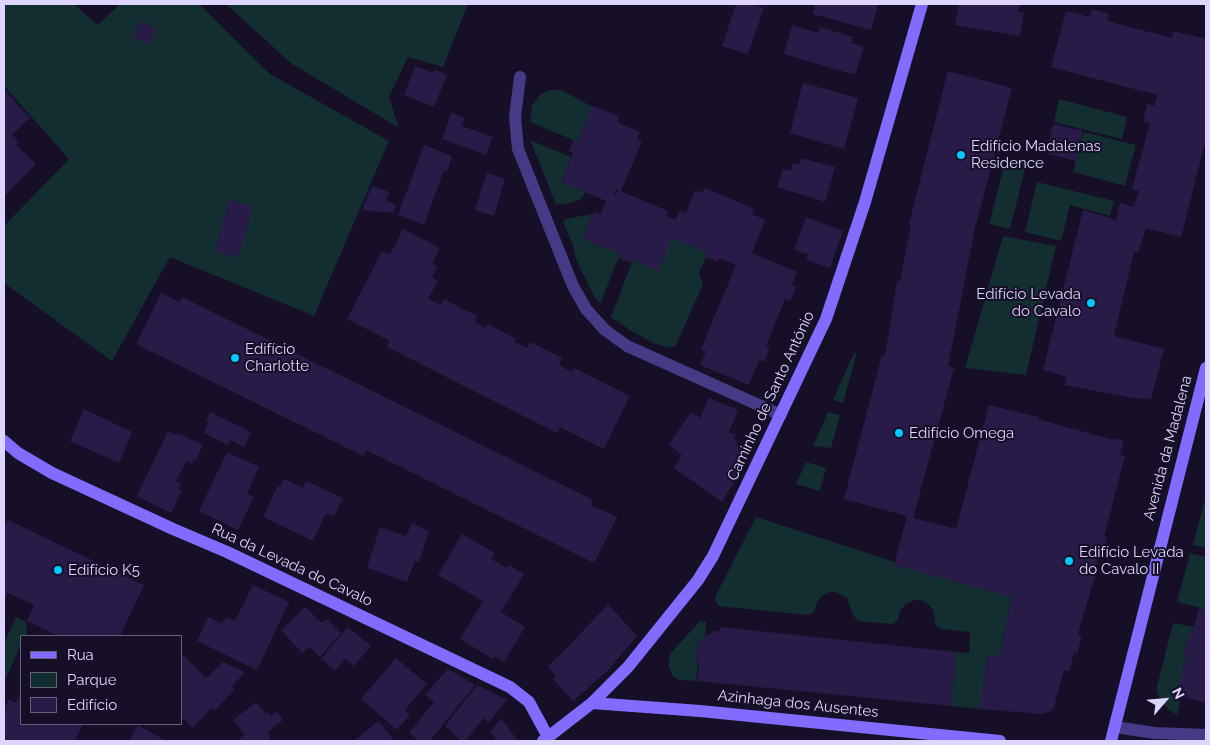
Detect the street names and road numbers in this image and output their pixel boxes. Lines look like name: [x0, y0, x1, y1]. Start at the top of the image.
street label: Caminho de Santo António: [724, 308, 818, 484]
street label: Avenida da Madalena: [1140, 374, 1196, 522]
street label: Rua da Levada do Cavalo: [209, 520, 375, 610]
street label: Azinhaga dos Ausentes: [717, 687, 879, 721]

